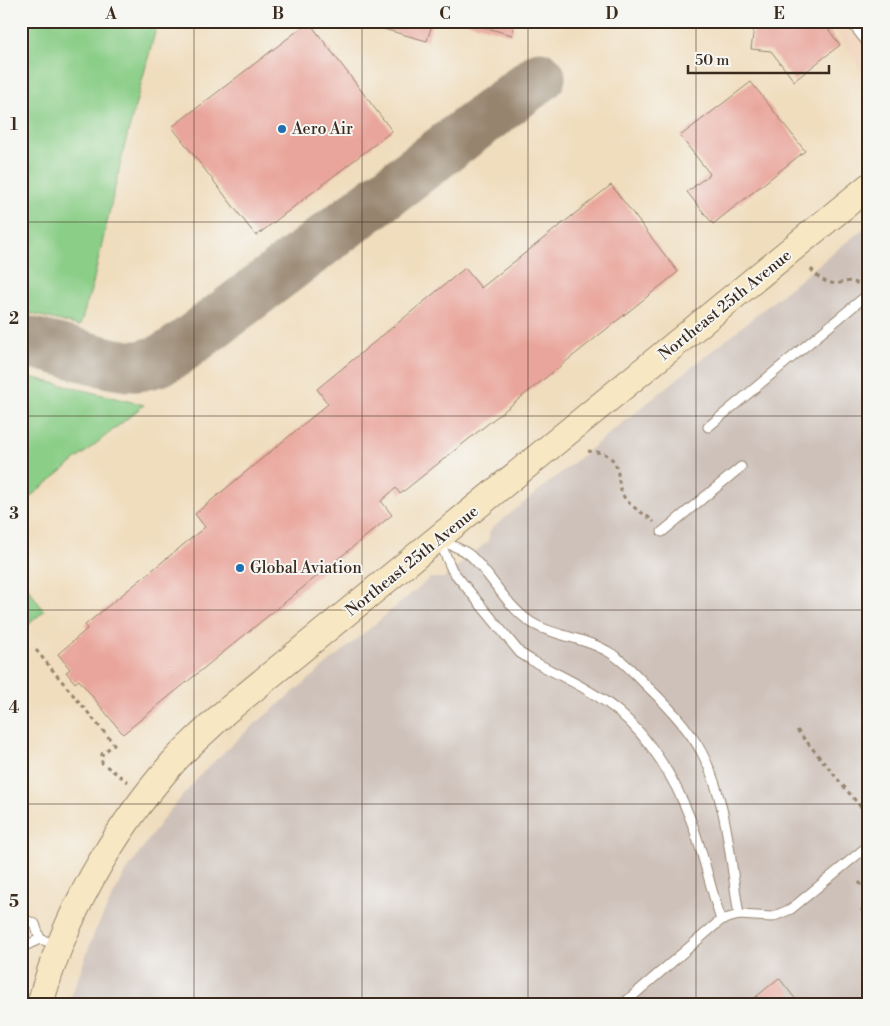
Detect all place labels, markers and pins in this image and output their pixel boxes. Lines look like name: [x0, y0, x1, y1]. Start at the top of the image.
place label: Aero Air: [291, 119, 353, 139]
marker: Aero Air: [276, 123, 288, 135]
place label: Global Aviation: [250, 558, 362, 578]
marker: Global Aviation: [234, 562, 246, 574]

